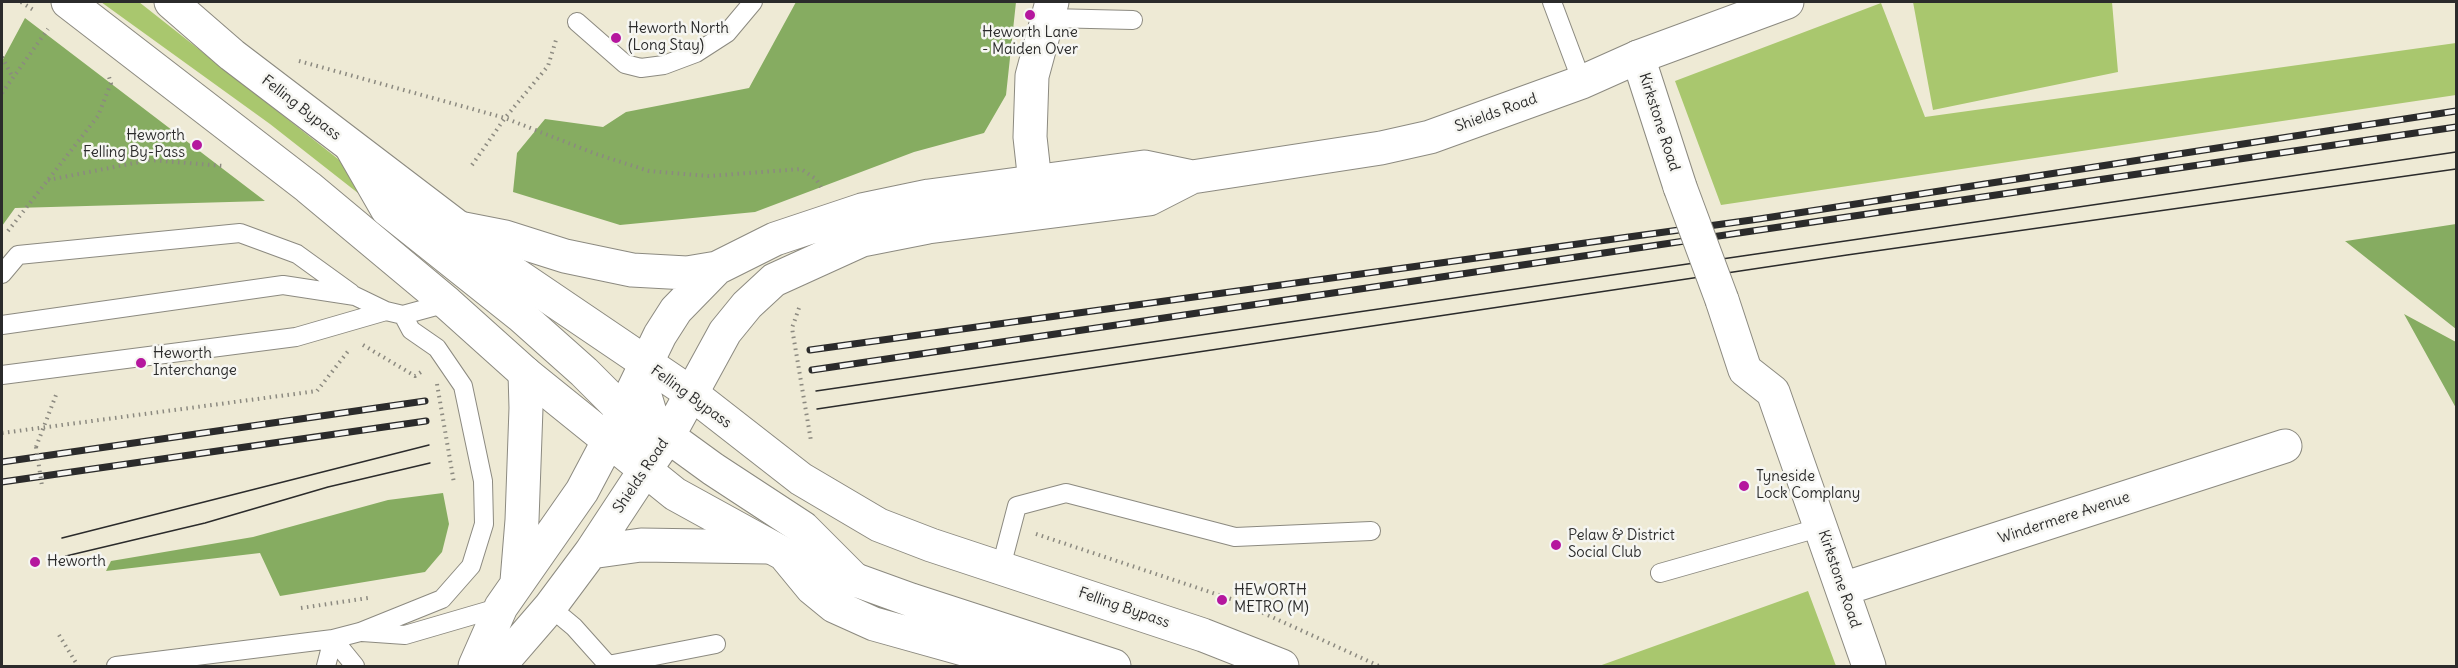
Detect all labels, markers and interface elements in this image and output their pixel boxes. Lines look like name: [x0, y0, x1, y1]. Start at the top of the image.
marker: Heworth Lane - Maiden Over: [1023, 8, 1037, 22]
place label: Heworth North (Long Stay): [628, 20, 729, 55]
place label: Heworth Lane - Maiden Over: [982, 24, 1078, 59]
marker: Heworth North (Long Stay): [609, 31, 623, 45]
street label: Felling Bypass: [258, 71, 344, 145]
street label: Kirkstone Road: [1635, 71, 1683, 173]
street label: Shields Road: [1452, 90, 1540, 136]
place label: Heworth Felling By-Pass: [83, 127, 185, 162]
marker: Heworth Felling By-Pass: [190, 138, 204, 152]
place label: Heworth Interchange: [153, 345, 237, 380]
marker: Heworth Interchange: [134, 356, 148, 370]
street label: Felling Bypass: [647, 362, 735, 432]
street label: Shields Road: [609, 435, 673, 517]
place label: Tyneside Lock Complany: [1756, 468, 1860, 503]
marker: Tyneside Lock Complany: [1737, 479, 1751, 493]
street label: Windermere Avenue: [1996, 488, 2132, 548]
place label: Pelaw & District Social Club: [1568, 527, 1675, 562]
street label: Kirkstone Road: [1814, 528, 1864, 630]
marker: Pelaw & District Social Club: [1549, 538, 1563, 552]
place label: Heworth: [47, 553, 106, 571]
marker: Heworth: [28, 555, 42, 569]
place label: HEWORTH METRO (M): [1234, 582, 1309, 617]
street label: Felling Bypass: [1076, 584, 1172, 632]
marker: HEWORTH METRO (M): [1215, 593, 1229, 607]

